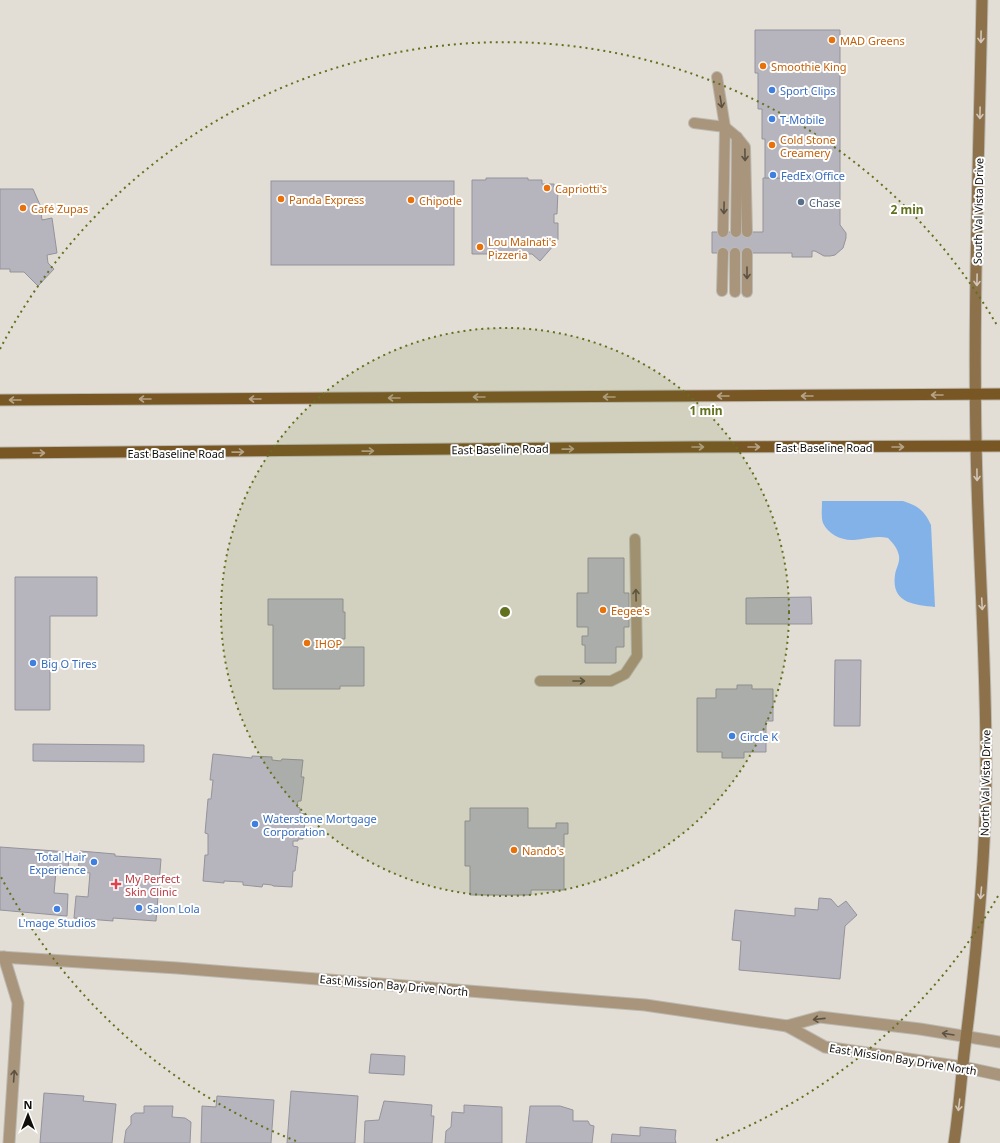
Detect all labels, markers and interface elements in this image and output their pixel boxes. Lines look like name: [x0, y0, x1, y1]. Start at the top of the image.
one-way arrow: [978, 30, 985, 43]
place label: MAD Greens: [840, 33, 905, 48]
marker: MAD Greens: [827, 35, 837, 45]
place label: Smoothie King: [771, 59, 847, 74]
marker: Smoothie King: [758, 61, 768, 71]
place label: Sport Clips: [780, 83, 836, 98]
marker: Sport Clips: [767, 85, 777, 95]
one-way arrow: [717, 95, 725, 108]
one-way arrow: [976, 106, 984, 119]
place label: T-Mobile: [780, 112, 825, 127]
marker: T-Mobile: [767, 114, 777, 124]
place label: Cold Stone Creamery: [780, 132, 836, 160]
marker: Cold Stone Creamery: [767, 140, 777, 150]
one-way arrow: [742, 148, 749, 161]
street label: South Val Vista Drive: [970, 158, 986, 264]
place label: FedEx Office: [781, 168, 845, 183]
marker: FedEx Office: [768, 170, 778, 180]
place label: Capriotti's: [555, 181, 607, 196]
marker: Capriotti's: [542, 183, 552, 193]
place label: Panda Express: [289, 192, 364, 207]
place label: Chipotle: [419, 193, 462, 208]
marker: Panda Express: [276, 194, 286, 204]
marker: Chipotle: [406, 195, 416, 205]
place label: Chase: [809, 195, 840, 210]
marker: Chase: [796, 197, 806, 207]
place label: Café Zupas: [31, 201, 88, 216]
one-way arrow: [720, 201, 727, 214]
text: 2 min: [890, 201, 924, 218]
marker: Café Zupas: [18, 203, 28, 213]
place label: Lou Malnati's Pizzeria: [488, 234, 556, 262]
marker: Lou Malnati's Pizzeria: [475, 242, 485, 252]
one-way arrow: [743, 266, 751, 279]
one-way arrow: [973, 273, 980, 286]
one-way arrow: [931, 391, 944, 399]
one-way arrow: [717, 392, 730, 400]
one-way arrow: [801, 392, 814, 400]
one-way arrow: [473, 393, 486, 401]
one-way arrow: [603, 393, 616, 401]
one-way arrow: [388, 394, 401, 402]
one-way arrow: [139, 395, 152, 403]
one-way arrow: [249, 395, 262, 403]
one-way arrow: [9, 396, 22, 404]
text: 1 min: [689, 402, 723, 419]
street label: East Baseline Road: [775, 440, 873, 455]
street label: East Baseline Road: [451, 441, 549, 457]
one-way arrow: [691, 443, 704, 451]
one-way arrow: [747, 443, 760, 451]
one-way arrow: [891, 443, 904, 451]
one-way arrow: [561, 445, 574, 453]
street label: East Baseline Road: [127, 446, 225, 461]
one-way arrow: [361, 447, 374, 455]
one-way arrow: [231, 448, 244, 456]
one-way arrow: [32, 449, 45, 457]
one-way arrow: [973, 468, 981, 481]
one-way arrow: [632, 589, 640, 602]
one-way arrow: [979, 598, 986, 611]
place label: Eegee's: [611, 603, 650, 618]
centre of rings: [498, 605, 512, 619]
marker: Eegee's: [598, 605, 608, 615]
place label: IHOP: [315, 636, 342, 651]
marker: IHOP: [302, 638, 312, 648]
place label: Big O Tires: [41, 656, 97, 671]
marker: Big O Tires: [28, 658, 38, 668]
one-way arrow: [572, 677, 585, 685]
place label: Circle K: [740, 729, 778, 744]
street label: North Val Vista Drive: [977, 730, 993, 836]
marker: Circle K: [727, 731, 737, 741]
place label: Waterstone Mortgage Corporation: [263, 811, 377, 839]
marker: Waterstone Mortgage Corporation: [250, 819, 260, 829]
place label: Nando's: [522, 843, 564, 858]
marker: Nando's: [509, 845, 519, 855]
place label: Total Hair Experience: [29, 849, 86, 877]
marker: Total Hair Experience: [89, 857, 99, 867]
place label: My Perfect Skin Clinic: [125, 871, 180, 899]
marker: My Perfect Skin Clinic: [110, 878, 122, 890]
one-way arrow: [977, 886, 984, 899]
place label: Salon Lola: [147, 901, 200, 916]
marker: Salon Lola: [134, 903, 144, 913]
marker: L'mage Studios: [52, 904, 62, 914]
place label: L'mage Studios: [18, 915, 96, 930]
street label: East Mission Bay Drive North: [319, 971, 469, 999]
one-way arrow: [813, 1015, 826, 1022]
one-way arrow: [942, 1030, 955, 1038]
street label: East Mission Bay Drive North: [828, 1040, 978, 1078]
one-way arrow: [10, 1070, 17, 1083]
north arrow: [8, 1095, 48, 1135]
text: N: [24, 1097, 32, 1112]
one-way arrow: [955, 1098, 963, 1111]

